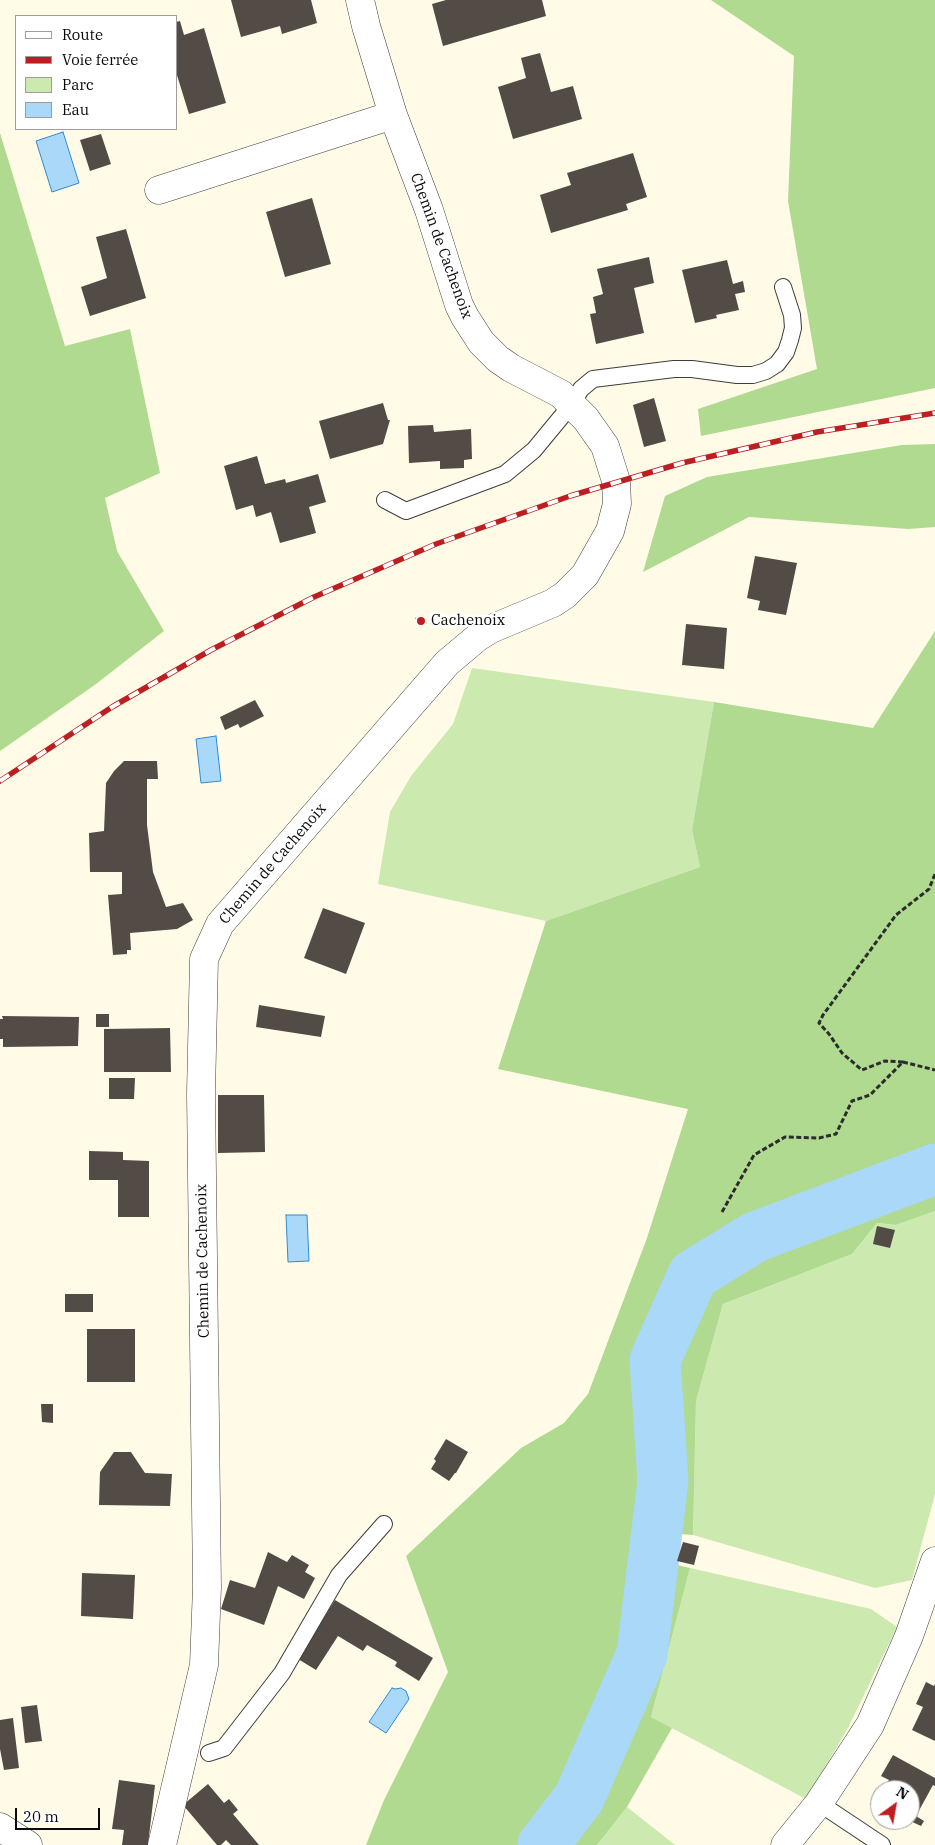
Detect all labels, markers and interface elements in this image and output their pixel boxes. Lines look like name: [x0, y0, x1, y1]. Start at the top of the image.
legend: [15, 15, 178, 130]
text: Route: [62, 25, 103, 44]
text: Voie ferrée: [62, 50, 138, 69]
text: Parc: [62, 75, 94, 94]
text: Eau: [62, 100, 89, 119]
street label: Chemin de Cachenoix: [406, 171, 476, 321]
place label: Cachenoix: [431, 612, 505, 630]
marker: Cachenoix: [415, 615, 427, 627]
street label: Chemin de Cachenoix: [216, 800, 330, 928]
street label: Chemin de Cachenoix: [193, 1184, 213, 1338]
north arrow: [870, 1780, 920, 1830]
text: N: [893, 1783, 912, 1804]
scale bar: [18, 1798, 102, 1830]
text: 20 m: [23, 1807, 59, 1826]

